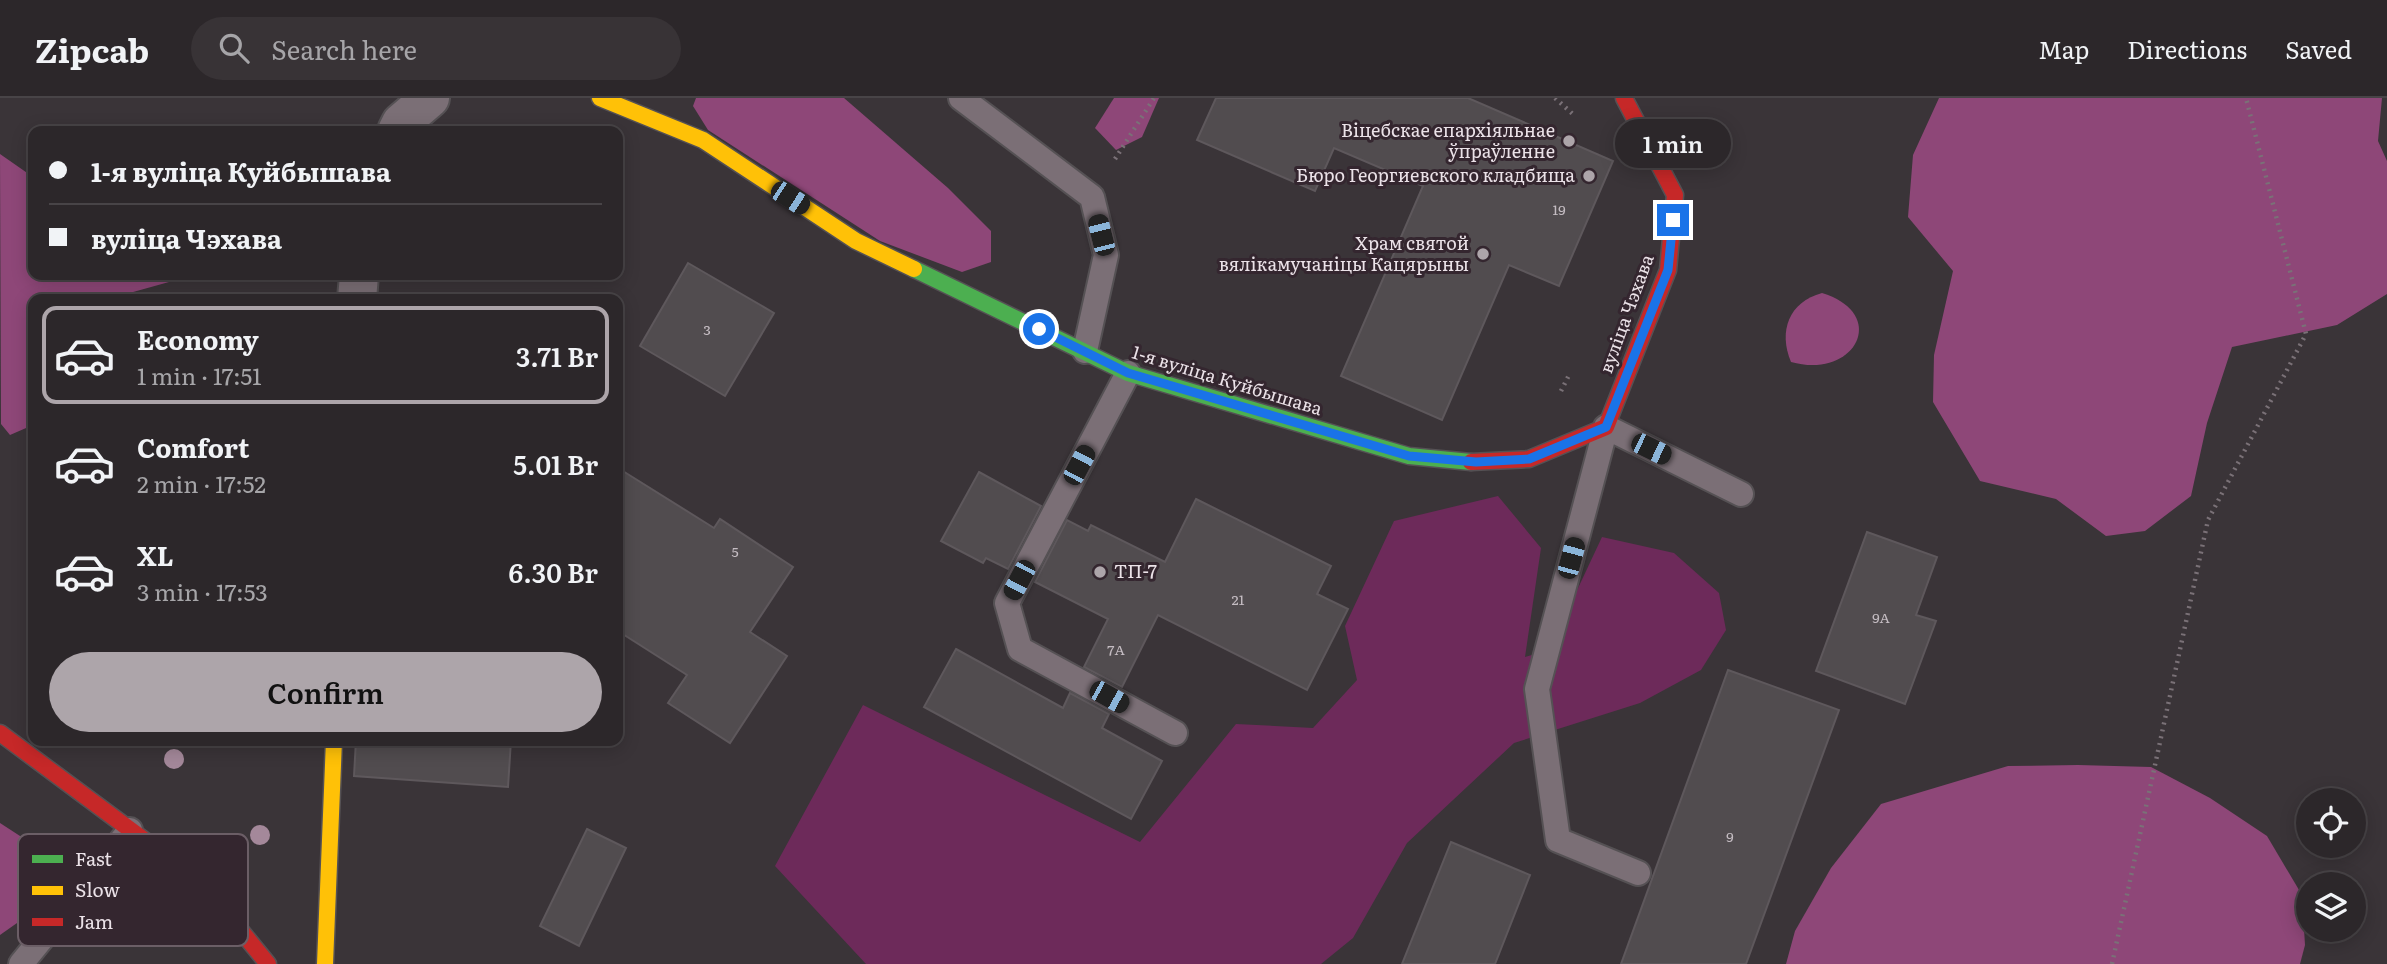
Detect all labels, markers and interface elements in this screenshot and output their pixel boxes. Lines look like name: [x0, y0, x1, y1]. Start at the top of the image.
search box: [191, 17, 681, 80]
text: Zipcab: [35, 24, 149, 73]
icon: search: [215, 29, 253, 67]
text: Search here: [271, 29, 417, 68]
text: Map: [2038, 31, 2089, 66]
text: Directions: [2127, 31, 2247, 66]
text: Saved: [2285, 31, 2352, 66]
place label: Віцебскае епархіяльнае ўпраўленне: [1341, 116, 1555, 164]
callout: 1 min: [1615, 118, 1731, 167]
text: 1 min: [1643, 126, 1703, 160]
marker: Віцебскае епархіяльнае ўпраўленне: [1561, 133, 1577, 149]
text: 1-я вуліца Куйбышава: [91, 151, 391, 190]
place label: Бюро Георгиевского кладбища: [1296, 161, 1575, 188]
marker: Бюро Георгиевского кладбища: [1581, 168, 1597, 184]
car: [767, 178, 814, 218]
house number: 19: [1552, 199, 1566, 219]
route end: [1657, 204, 1689, 236]
car: [1086, 212, 1117, 258]
text: вуліца Чэхава: [91, 218, 282, 257]
place label: Храм святой вялікамучаніцы Кацярыны: [1219, 229, 1469, 277]
marker: Храм святой вялікамучаніцы Кацярыны: [1475, 246, 1491, 262]
street label: вуліца Чэхава: [1592, 250, 1660, 377]
route start: [1023, 313, 1055, 345]
text: Economy: [137, 319, 259, 358]
house number: 3: [703, 319, 711, 339]
icon: car: [53, 324, 116, 387]
text: 3.71 Br: [516, 336, 598, 375]
street label: 1-я вуліца Куйбышава: [1129, 338, 1326, 421]
text: 1 min · 17:51: [137, 358, 262, 392]
text: Comfort: [137, 427, 249, 466]
car: [1628, 430, 1675, 468]
icon: car: [53, 432, 116, 495]
car: [1060, 442, 1099, 488]
text: 5.01 Br: [513, 444, 598, 483]
text: 2 min · 17:52: [137, 466, 266, 500]
text: XL: [137, 535, 174, 574]
car: [1556, 535, 1587, 581]
icon: car: [53, 540, 116, 603]
house number: 5: [731, 541, 739, 561]
text: 6.30 Br: [509, 552, 598, 591]
car: [1000, 557, 1039, 603]
place label: ТП-7: [1114, 557, 1157, 584]
marker: ТП-7: [1092, 564, 1108, 580]
text: 3 min · 17:53: [137, 574, 268, 608]
house number: 21: [1232, 589, 1245, 609]
house number: 9А: [1872, 607, 1891, 627]
house number: 7А: [1107, 639, 1125, 659]
button: Confirm: [49, 652, 602, 732]
car: [1086, 678, 1133, 716]
map controls: [2296, 788, 2366, 942]
button: locate: [2296, 788, 2366, 858]
house number: 9: [1726, 826, 1734, 846]
legend: [18, 834, 248, 946]
text: Fast: [75, 844, 112, 872]
button: layers: [2296, 872, 2366, 942]
text: Slow: [75, 875, 120, 903]
text: Jam: [75, 907, 113, 935]

